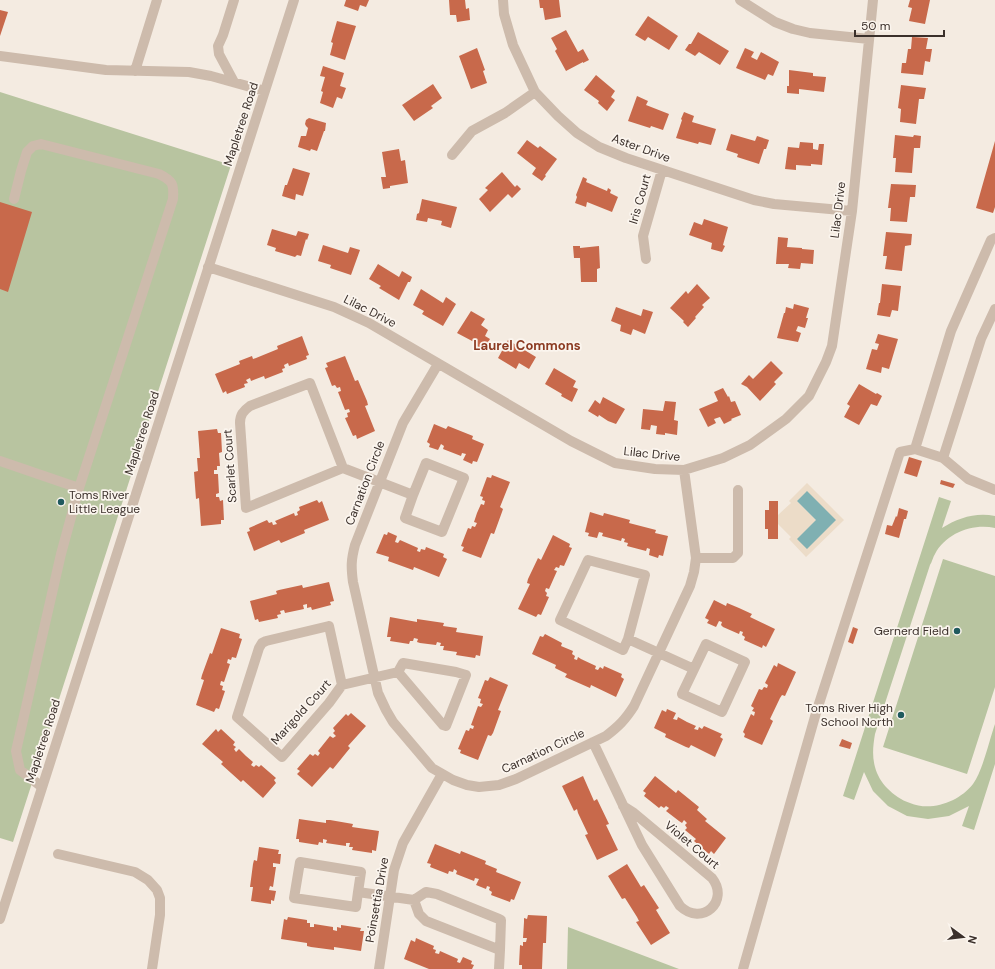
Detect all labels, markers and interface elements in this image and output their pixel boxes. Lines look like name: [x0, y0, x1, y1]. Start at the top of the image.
scale bar: [855, 12, 944, 38]
text: 50 m: [861, 18, 890, 34]
street label: Mapletree Road: [220, 80, 262, 168]
street label: Aster Drive: [610, 130, 673, 166]
street label: Iris Court: [625, 172, 655, 226]
street label: Lilac Drive: [827, 181, 849, 239]
street label: Lilac Drive: [341, 291, 399, 331]
district label: Laurel Commons: [473, 337, 581, 354]
street label: Mapletree Road: [121, 389, 163, 477]
street label: Scarlet Court: [219, 428, 241, 503]
street label: Carnation Circle: [341, 438, 389, 528]
street label: Lilac Drive: [623, 443, 681, 465]
place label: Toms River Little League: [69, 487, 140, 517]
marker: Toms River Little League: [56, 497, 66, 507]
place label: Gernerd Field: [874, 623, 949, 639]
marker: Gernerd Field: [952, 626, 962, 636]
street label: Marigold Court: [267, 676, 335, 748]
street label: Mapletree Road: [22, 697, 64, 785]
place label: Toms River High School North: [805, 700, 893, 730]
marker: Toms River High School North: [896, 710, 906, 720]
street label: Carnation Circle: [499, 725, 587, 777]
street label: Violet Court: [661, 817, 723, 873]
street label: Poinsettia Drive: [362, 856, 392, 944]
north arrow: [943, 917, 983, 957]
text: N: [965, 934, 980, 945]

